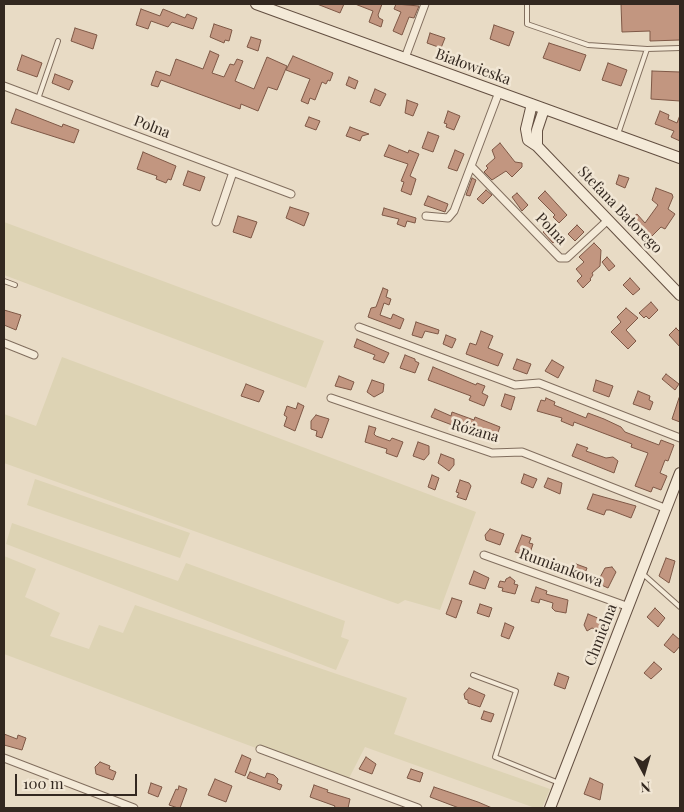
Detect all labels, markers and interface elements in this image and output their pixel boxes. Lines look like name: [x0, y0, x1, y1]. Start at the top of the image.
street label: Białowieska: [433, 45, 513, 89]
street label: Polna: [131, 112, 173, 142]
street label: Stefana Batorego: [574, 163, 666, 257]
street label: Polna: [532, 209, 570, 249]
street label: Różana: [449, 416, 501, 446]
street label: Rumiankowa: [517, 545, 605, 591]
street label: Chmielna: [581, 601, 621, 669]
north arrow: [619, 747, 669, 797]
scale bar: [18, 764, 140, 796]
text: 100 m: [23, 773, 64, 793]
text: N: [640, 777, 652, 797]

